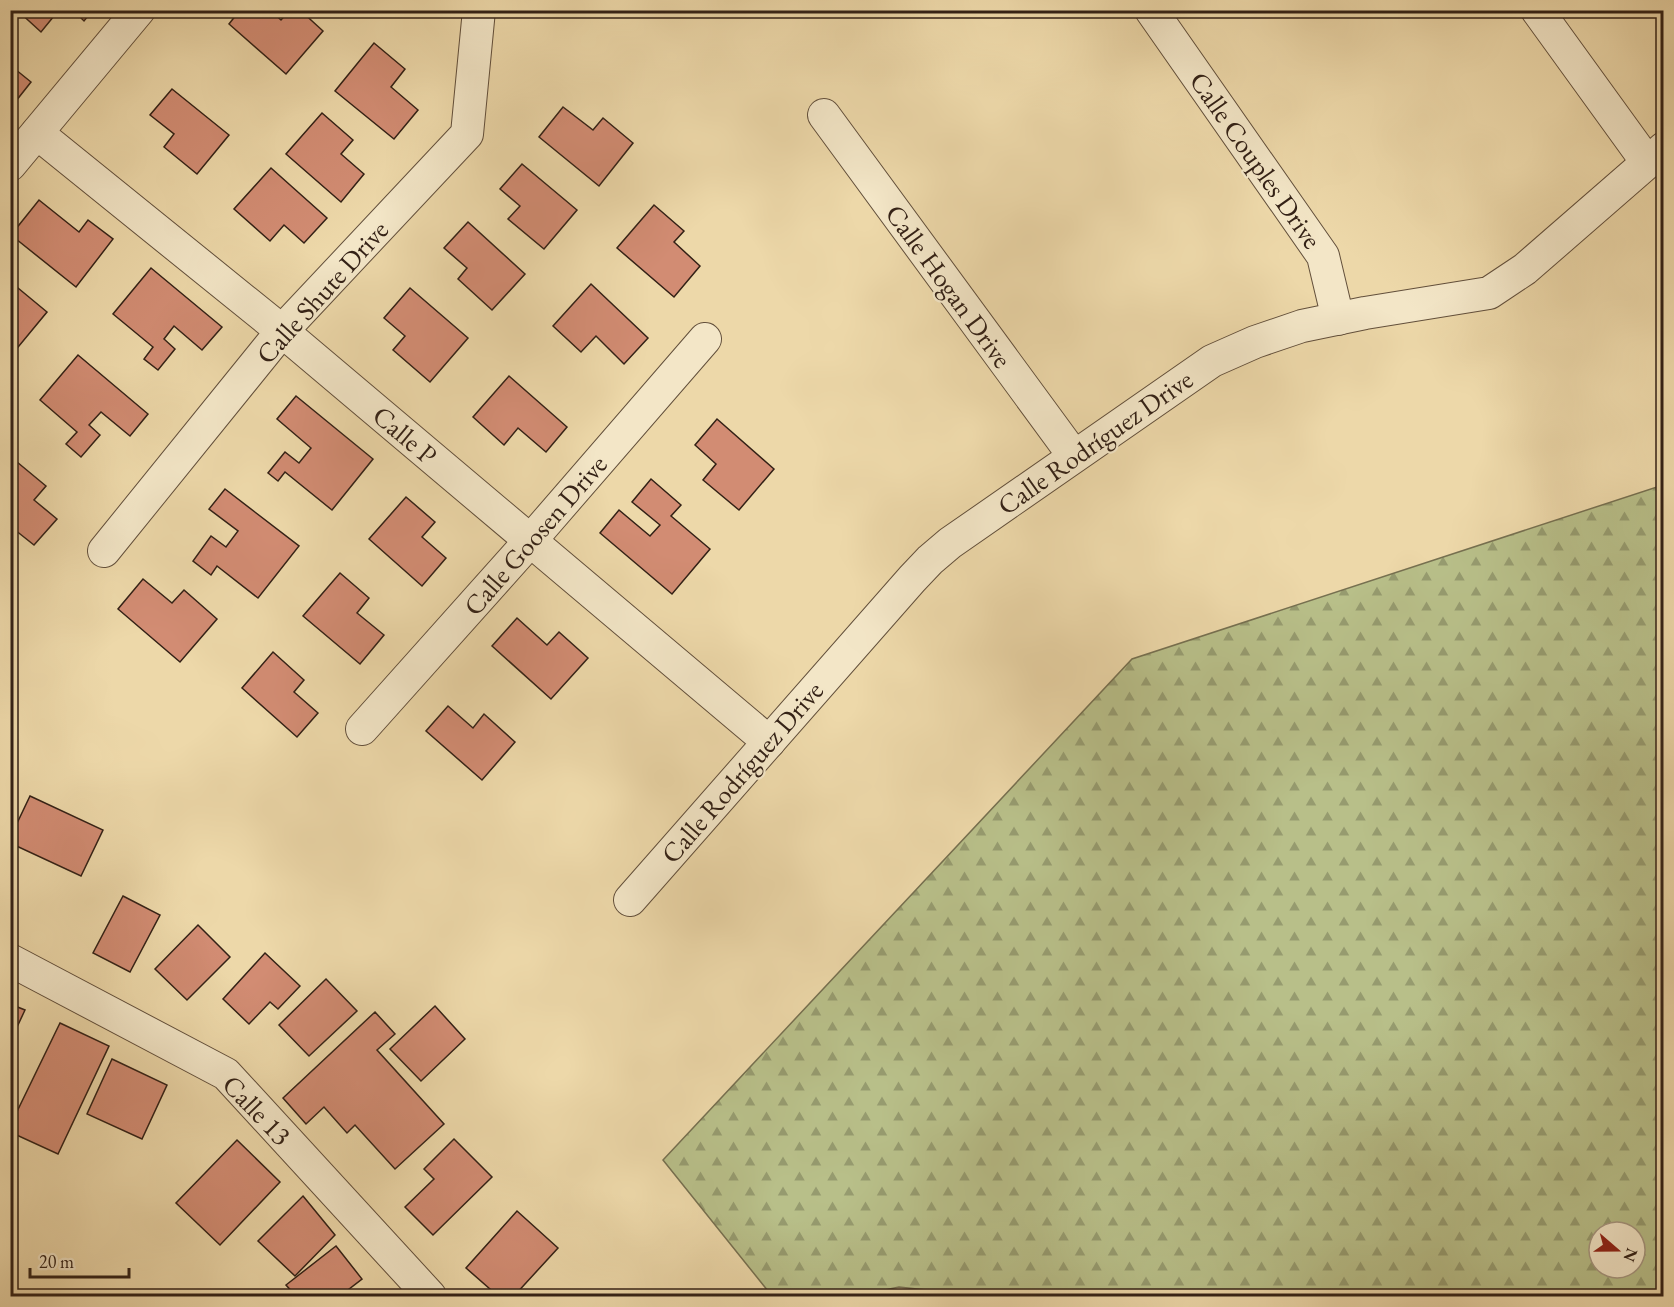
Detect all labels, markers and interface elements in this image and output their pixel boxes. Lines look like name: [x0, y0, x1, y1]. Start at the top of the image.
street label: Calle Couples Drive: [1182, 65, 1330, 255]
street label: Calle Hogan Drive: [878, 197, 1020, 375]
street label: Calle Shute Drive: [248, 213, 396, 371]
street label: Calle Rodríguez Drive: [991, 362, 1199, 522]
street label: Calle P: [366, 398, 445, 472]
street label: Calle Goosen Drive: [456, 447, 614, 623]
street label: Calle Rodríguez Drive: [653, 674, 831, 870]
street label: Calle 13: [215, 1067, 299, 1153]
north arrow: [1587, 1220, 1647, 1280]
scale bar: [30, 1241, 129, 1279]
text: N: [1619, 1245, 1643, 1265]
text: 20 m: [39, 1250, 74, 1273]

